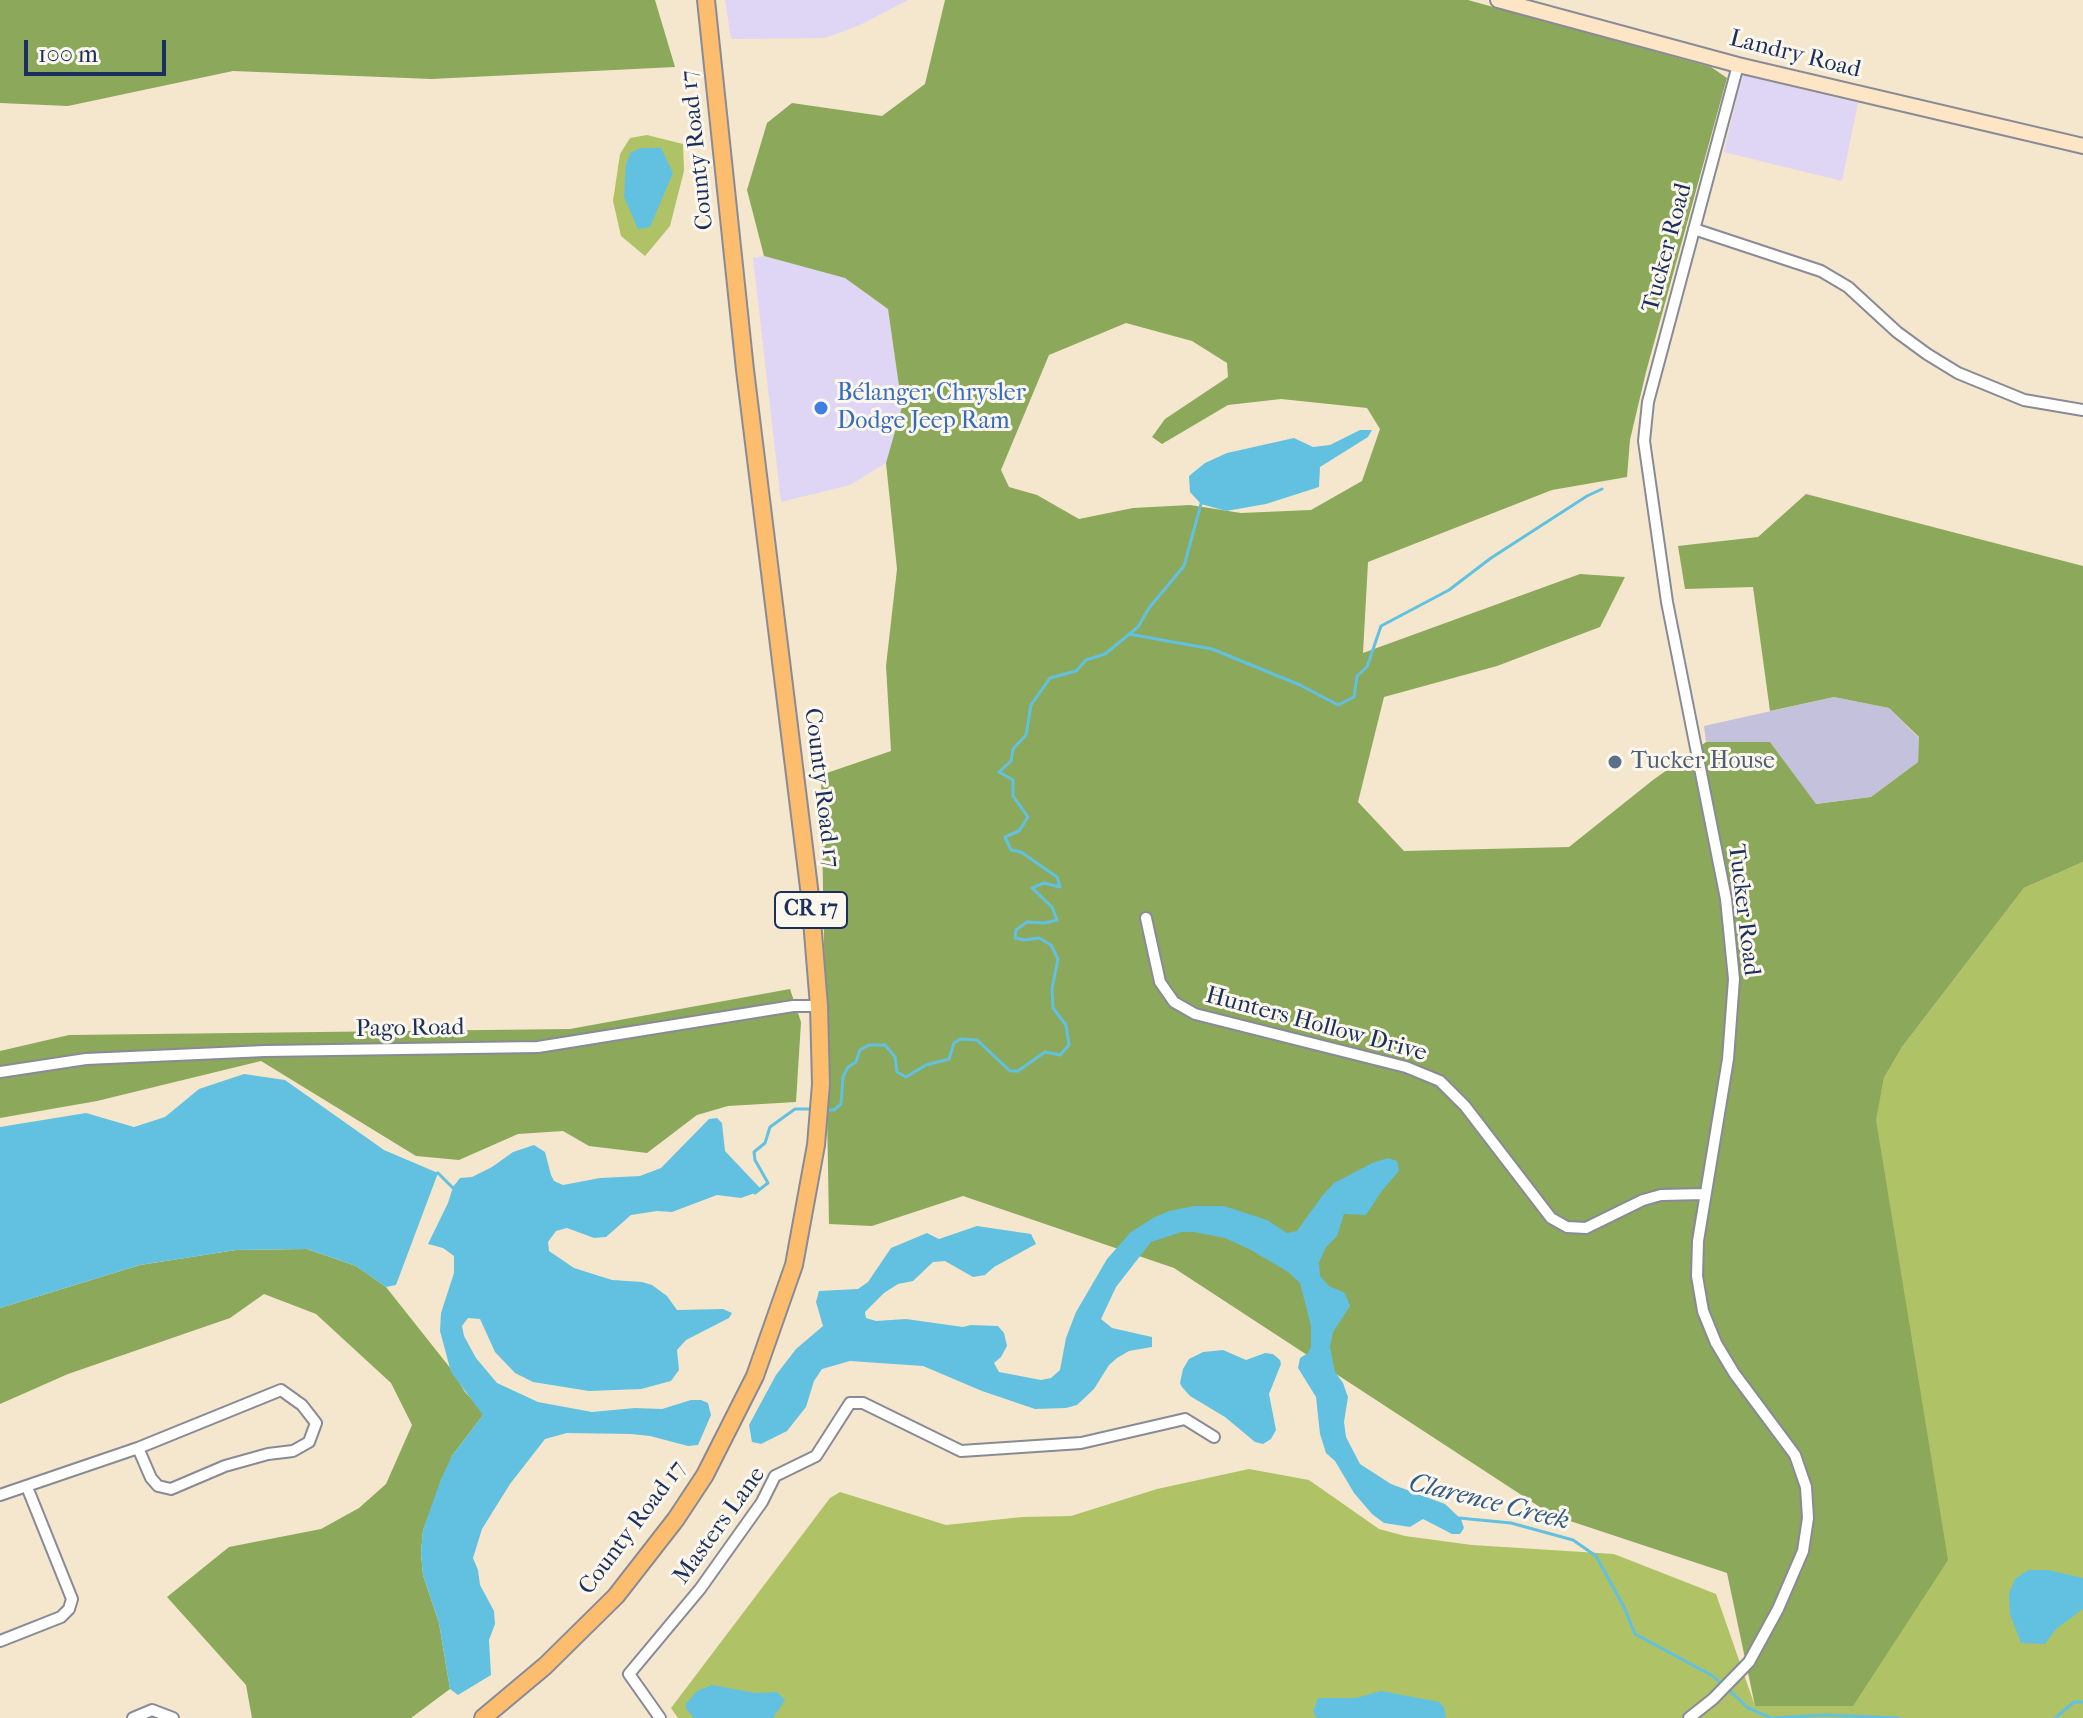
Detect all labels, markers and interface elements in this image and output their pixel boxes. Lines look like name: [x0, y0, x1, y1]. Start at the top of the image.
scale bar: [28, 24, 170, 74]
street label: Landry Road: [1726, 25, 1864, 85]
text: 100 m: [38, 40, 98, 68]
street label: County Road 17: [675, 69, 721, 231]
street label: Tucker Road: [1637, 180, 1699, 316]
place label: Bélanger Chrysler Dodge Jeep Ram: [837, 380, 1026, 436]
marker: Bélanger Chrysler Dodge Jeep Ram: [812, 399, 830, 417]
street label: County Road 17: [797, 707, 845, 869]
place label: Tucker House: [1631, 748, 1775, 776]
marker: Tucker House: [1606, 753, 1624, 771]
street label: Tucker Road: [1721, 843, 1765, 977]
road number: CR 17: [775, 892, 847, 928]
street label: Hunters Hollow Drive: [1202, 982, 1430, 1068]
street label: Pago Road: [355, 1014, 465, 1044]
street label: County Road 17: [573, 1455, 693, 1601]
street label: Masters Lane: [668, 1462, 772, 1590]
water label: Clarence Creek: [1406, 1468, 1572, 1538]

